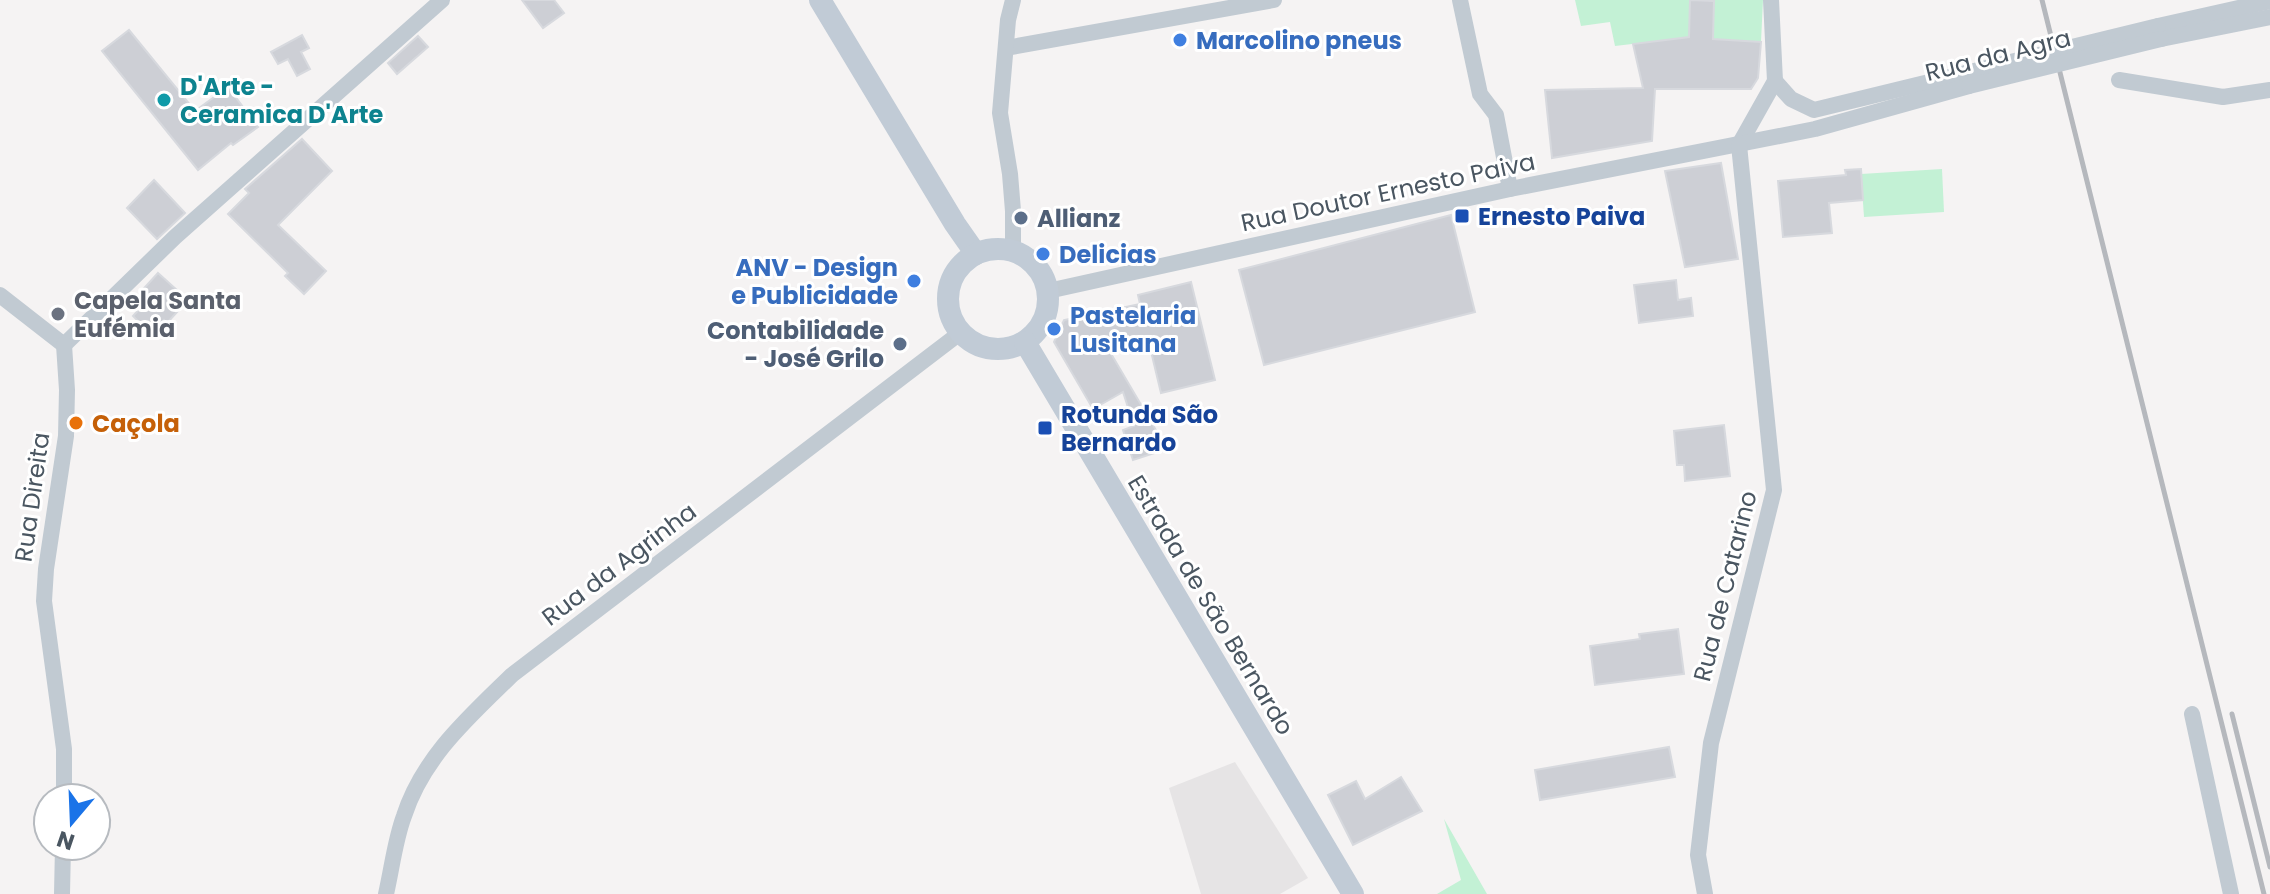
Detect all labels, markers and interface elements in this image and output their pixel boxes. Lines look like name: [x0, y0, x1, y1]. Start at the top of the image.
street label: Rua da Agra: [1922, 21, 2074, 89]
place label: Marcolino pneus: [1196, 24, 1402, 57]
marker: Marcolino pneus: [1171, 31, 1189, 49]
place label: D'Arte - Ceramica D'Arte: [180, 70, 383, 131]
marker: D'Arte - Ceramica D'Arte: [155, 91, 173, 109]
street label: Rua Doutor Ernesto Paiva: [1238, 145, 1538, 239]
place label: Ernesto Paiva: [1478, 200, 1645, 233]
place label: Allianz: [1037, 202, 1120, 235]
marker: Ernesto Paiva: [1453, 207, 1471, 225]
marker: Allianz: [1012, 209, 1030, 227]
place label: Delicias: [1059, 238, 1157, 271]
marker: Delicias: [1034, 245, 1052, 263]
place label: ANV - Design e Publicidade: [731, 251, 898, 312]
marker: ANV - Design e Publicidade: [905, 272, 923, 290]
place label: Capela Santa Eufémia: [74, 284, 241, 345]
place label: Pastelaria Lusitana: [1070, 299, 1196, 360]
marker: Capela Santa Eufémia: [49, 305, 67, 323]
place label: Contabilidade - José Grilo: [707, 314, 884, 375]
marker: Pastelaria Lusitana: [1045, 320, 1063, 338]
marker: Contabilidade - José Grilo: [891, 335, 909, 353]
place label: Rotunda São Bernardo: [1061, 398, 1218, 459]
place label: Caçola: [92, 407, 180, 440]
marker: Caçola: [67, 414, 85, 432]
marker: Rotunda São Bernardo: [1036, 419, 1054, 437]
street label: Rua Direita: [7, 430, 57, 564]
street label: Estrada de São Bernardo: [1120, 469, 1302, 741]
street label: Rua de Catarino: [1685, 487, 1765, 685]
street label: Rua da Agrinha: [535, 495, 703, 633]
north arrow: [32, 782, 112, 862]
text: N: [53, 823, 79, 858]

